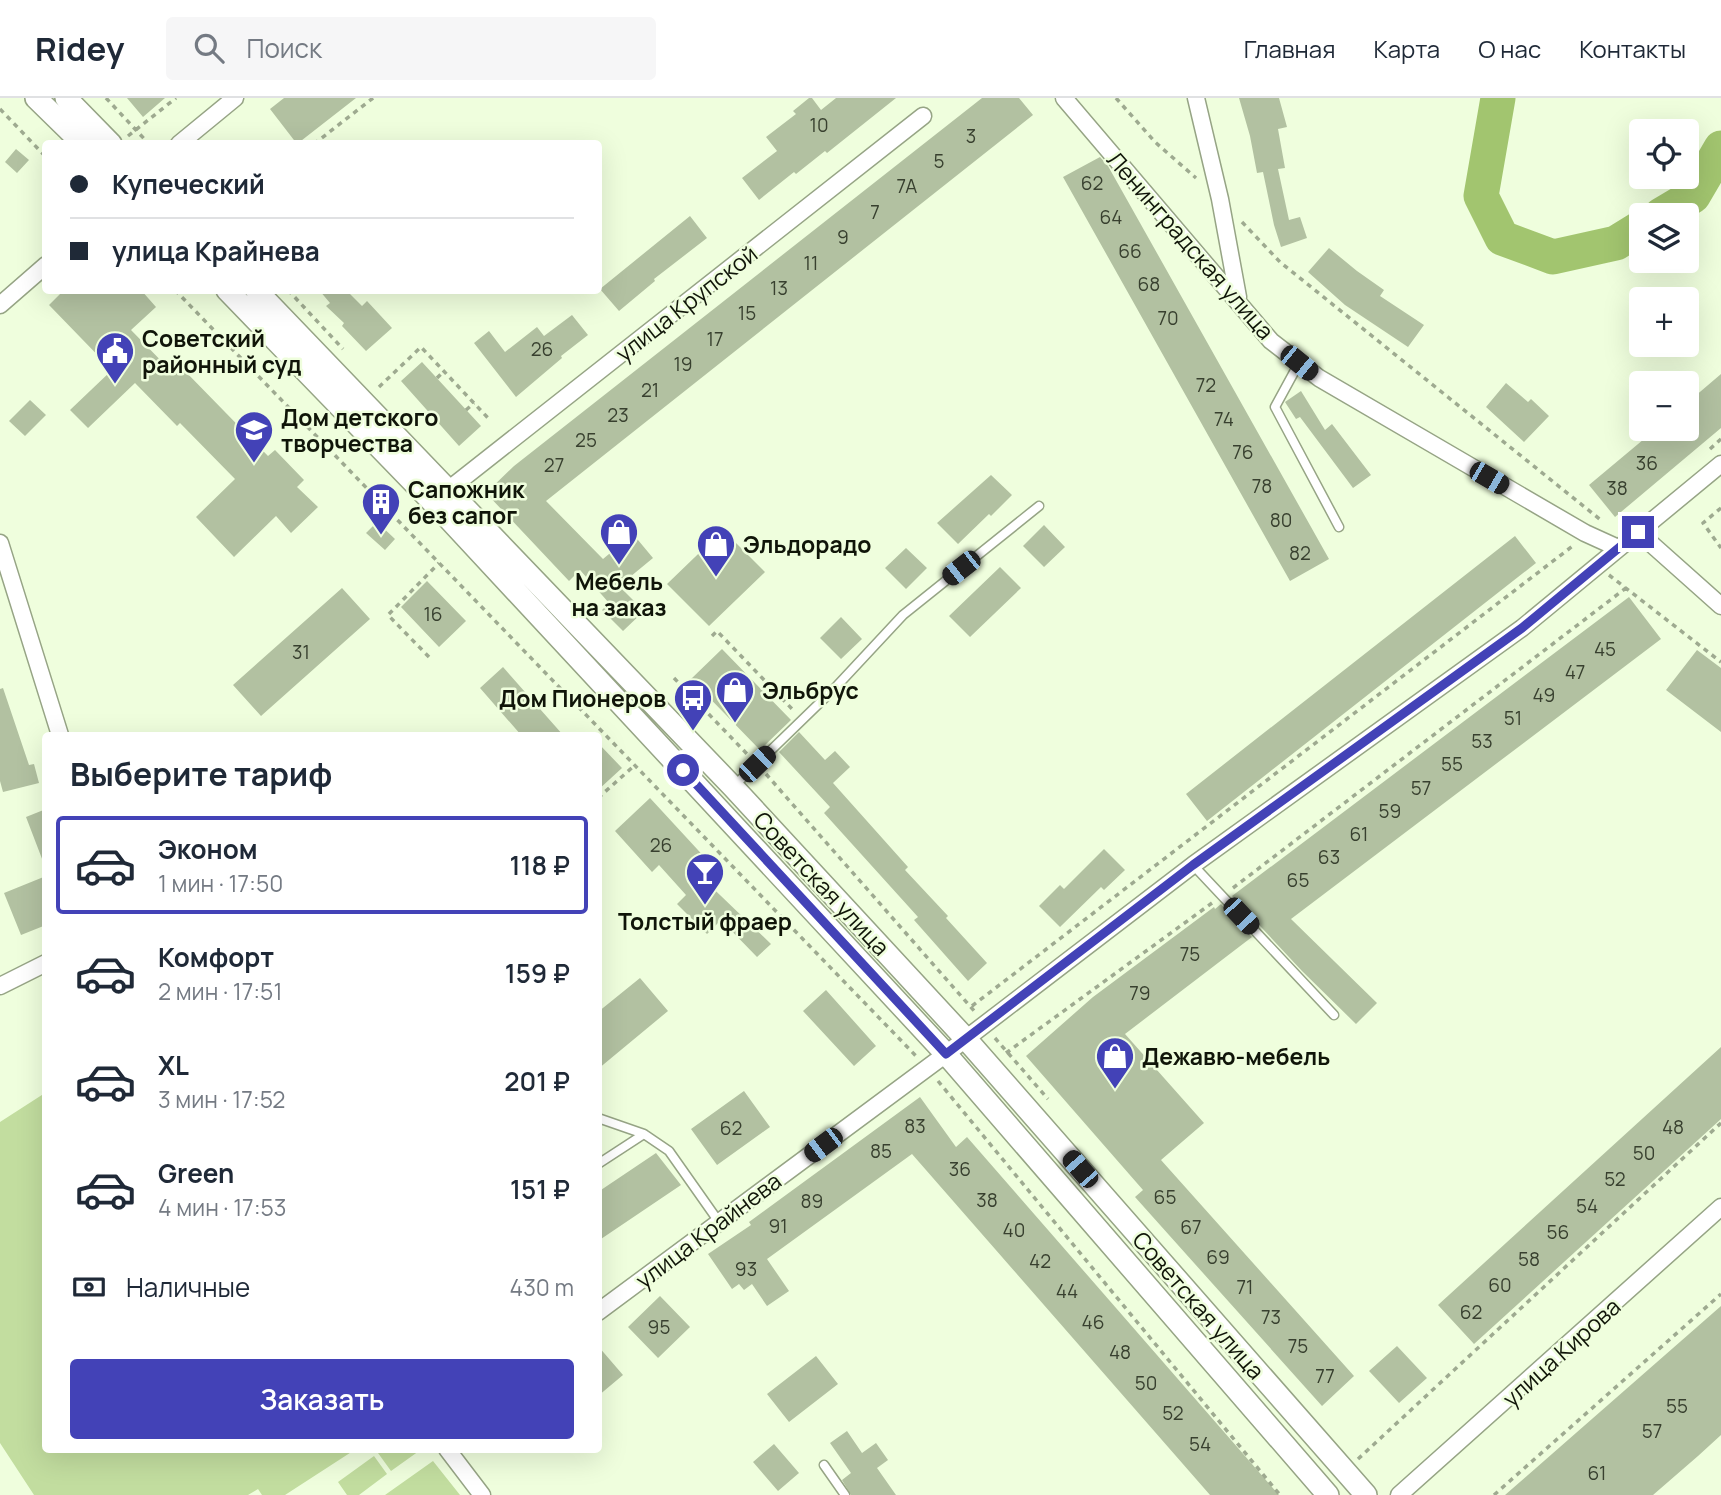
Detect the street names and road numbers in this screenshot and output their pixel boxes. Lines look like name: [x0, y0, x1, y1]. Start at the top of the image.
street label: Ленинградская улица: [1100, 144, 1282, 346]
street label: улица Крупской: [608, 237, 764, 369]
street label: Советская улица: [747, 804, 897, 962]
street label: улица Крайнева: [629, 1165, 787, 1295]
street label: Советская улица: [1126, 1224, 1272, 1386]
street label: улица Кирова: [1495, 1290, 1627, 1414]

